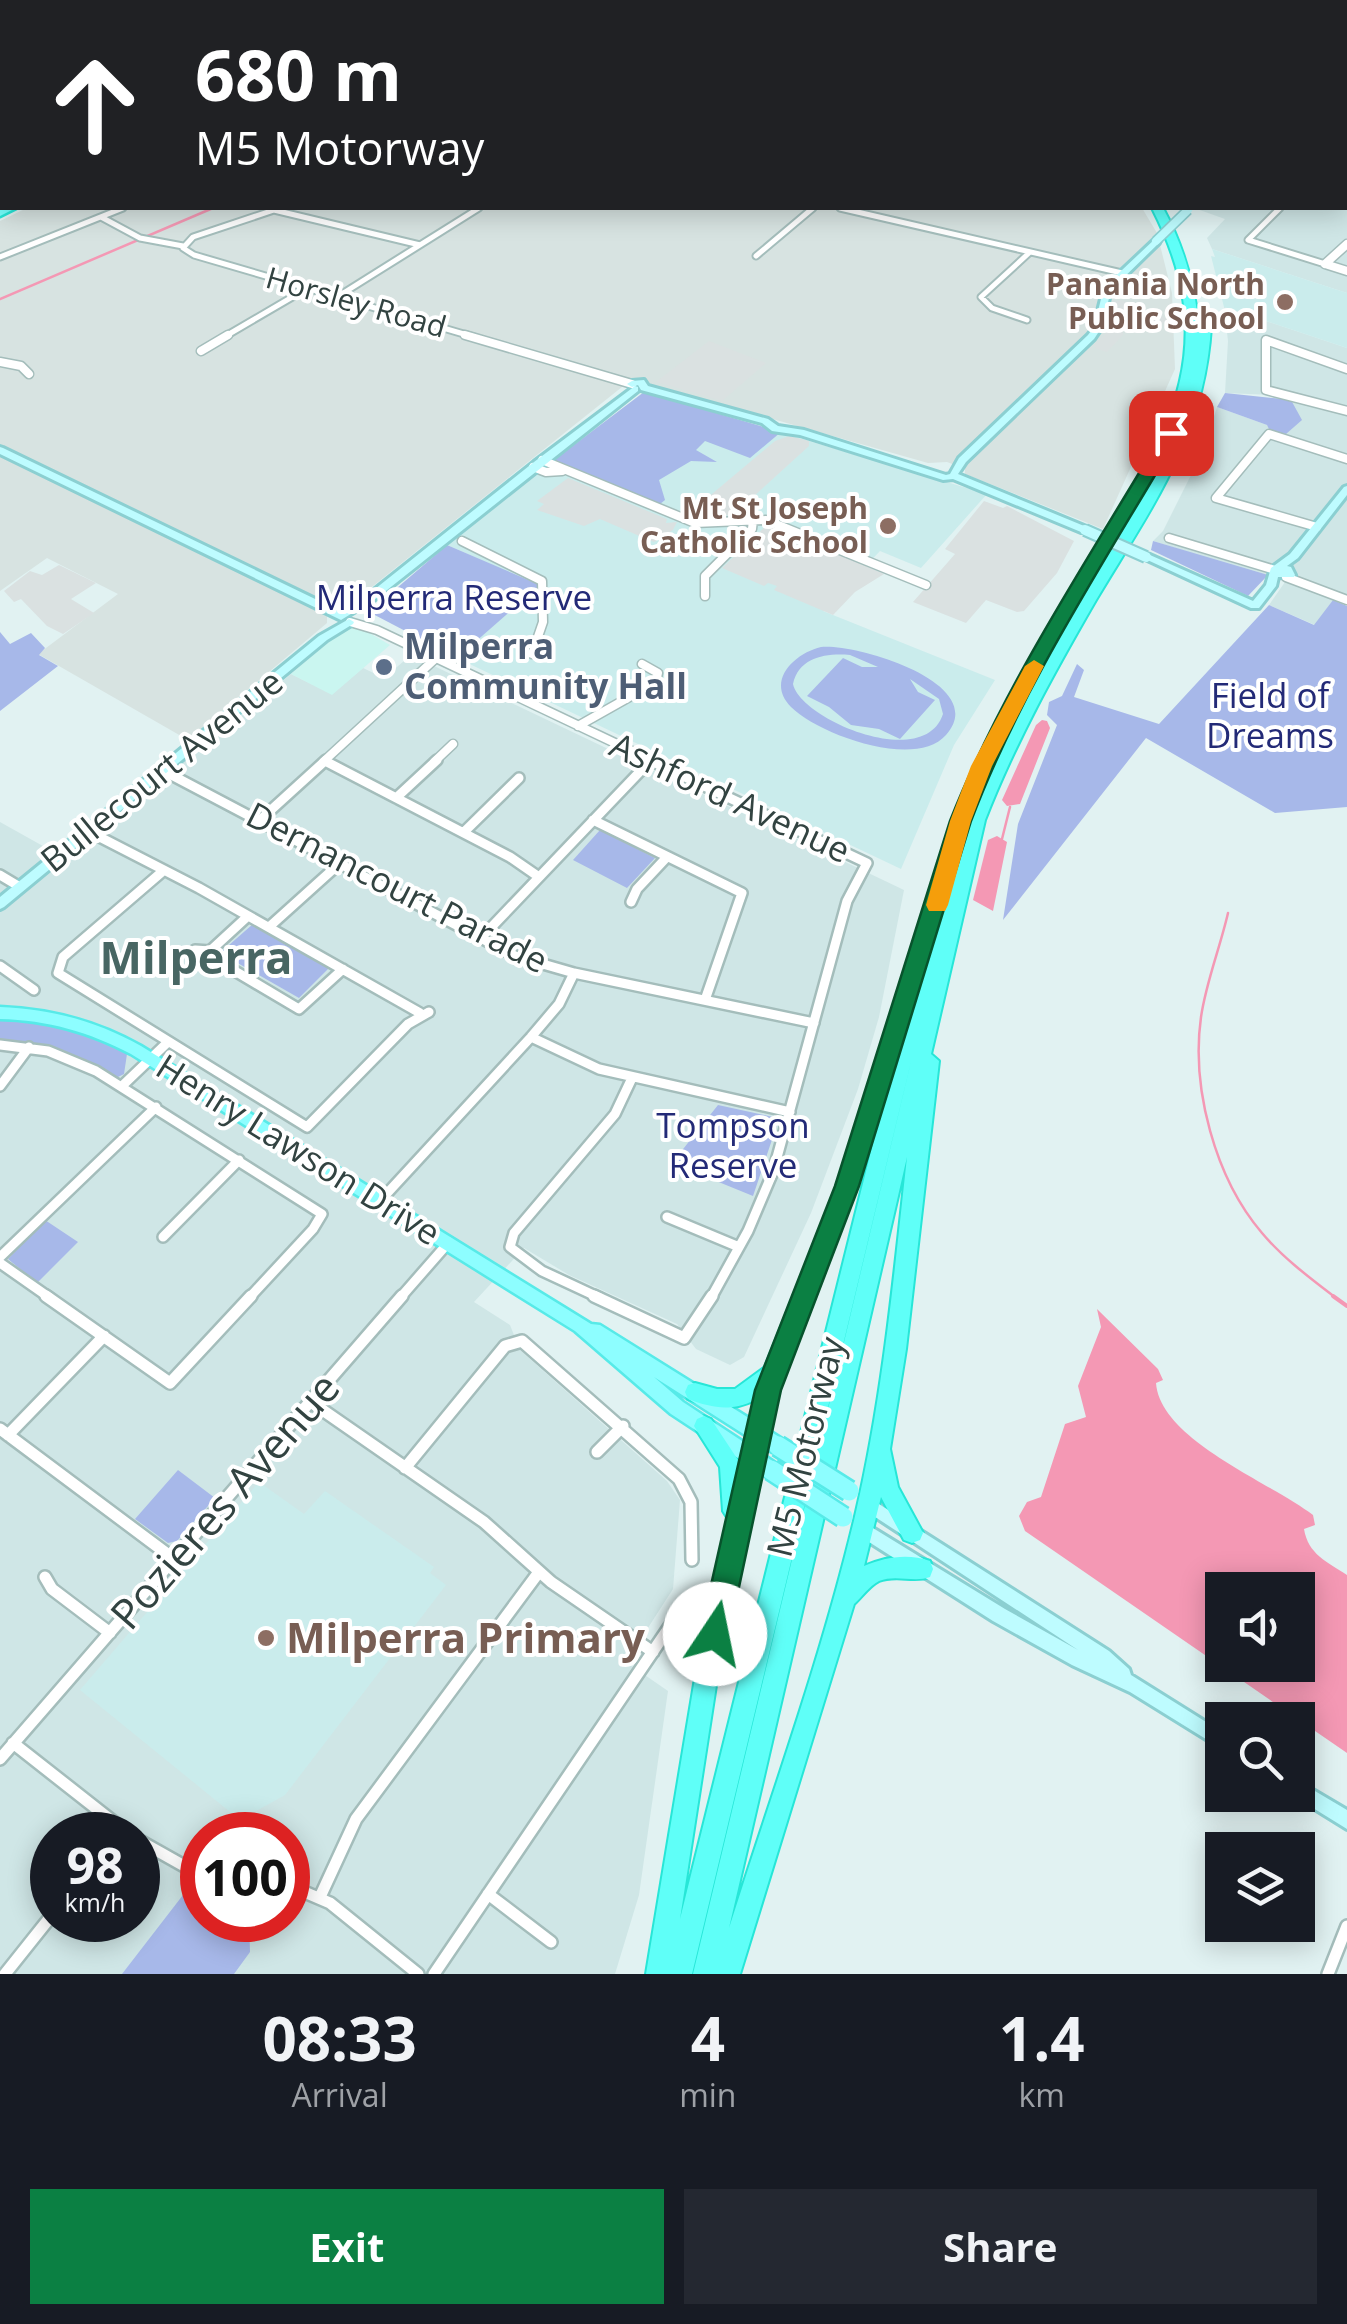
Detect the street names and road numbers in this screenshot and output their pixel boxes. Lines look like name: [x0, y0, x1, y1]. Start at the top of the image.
street label: Horsley Road: [262, 256, 451, 347]
street label: Bullecourt Avenue: [30, 658, 292, 882]
street label: Ashford Avenue: [603, 720, 858, 873]
street label: Dernancourt Parade: [239, 790, 556, 983]
street label: Henry Lawson Drive: [148, 1042, 450, 1255]
street label: M5 Motorway: [755, 1331, 855, 1562]
street label: Pozieres Avenue: [97, 1360, 351, 1640]

